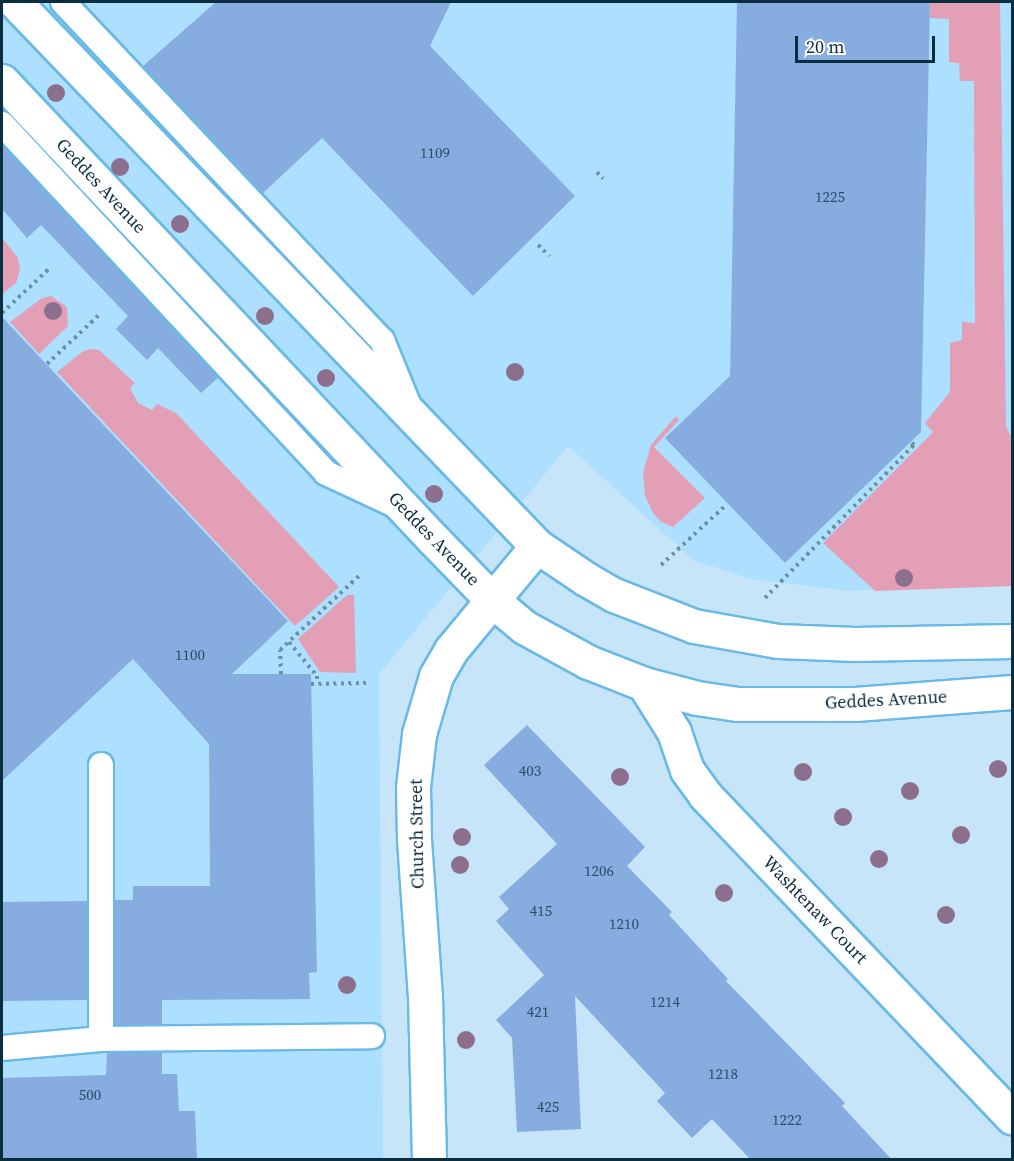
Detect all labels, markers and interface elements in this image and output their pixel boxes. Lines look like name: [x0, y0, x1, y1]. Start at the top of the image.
scale bar: [798, 24, 938, 62]
text: 20 m: [806, 34, 844, 59]
street label: Geddes Avenue: [51, 134, 151, 238]
house number: 1109: [420, 144, 450, 162]
house number: 1225: [815, 188, 845, 206]
street label: Geddes Avenue: [384, 488, 484, 590]
house number: 1100: [175, 646, 205, 664]
street label: Geddes Avenue: [824, 686, 948, 714]
house number: 403: [519, 762, 541, 780]
street label: Church Street: [405, 779, 429, 889]
street label: Washtenaw Court: [758, 852, 872, 968]
house number: 1206: [584, 862, 614, 880]
house number: 415: [530, 902, 552, 920]
house number: 1210: [609, 915, 639, 933]
house number: 1214: [650, 993, 680, 1011]
house number: 421: [527, 1003, 549, 1021]
house number: 1218: [708, 1065, 738, 1083]
house number: 500: [79, 1086, 101, 1104]
house number: 425: [537, 1098, 559, 1116]
house number: 1222: [772, 1111, 802, 1129]

